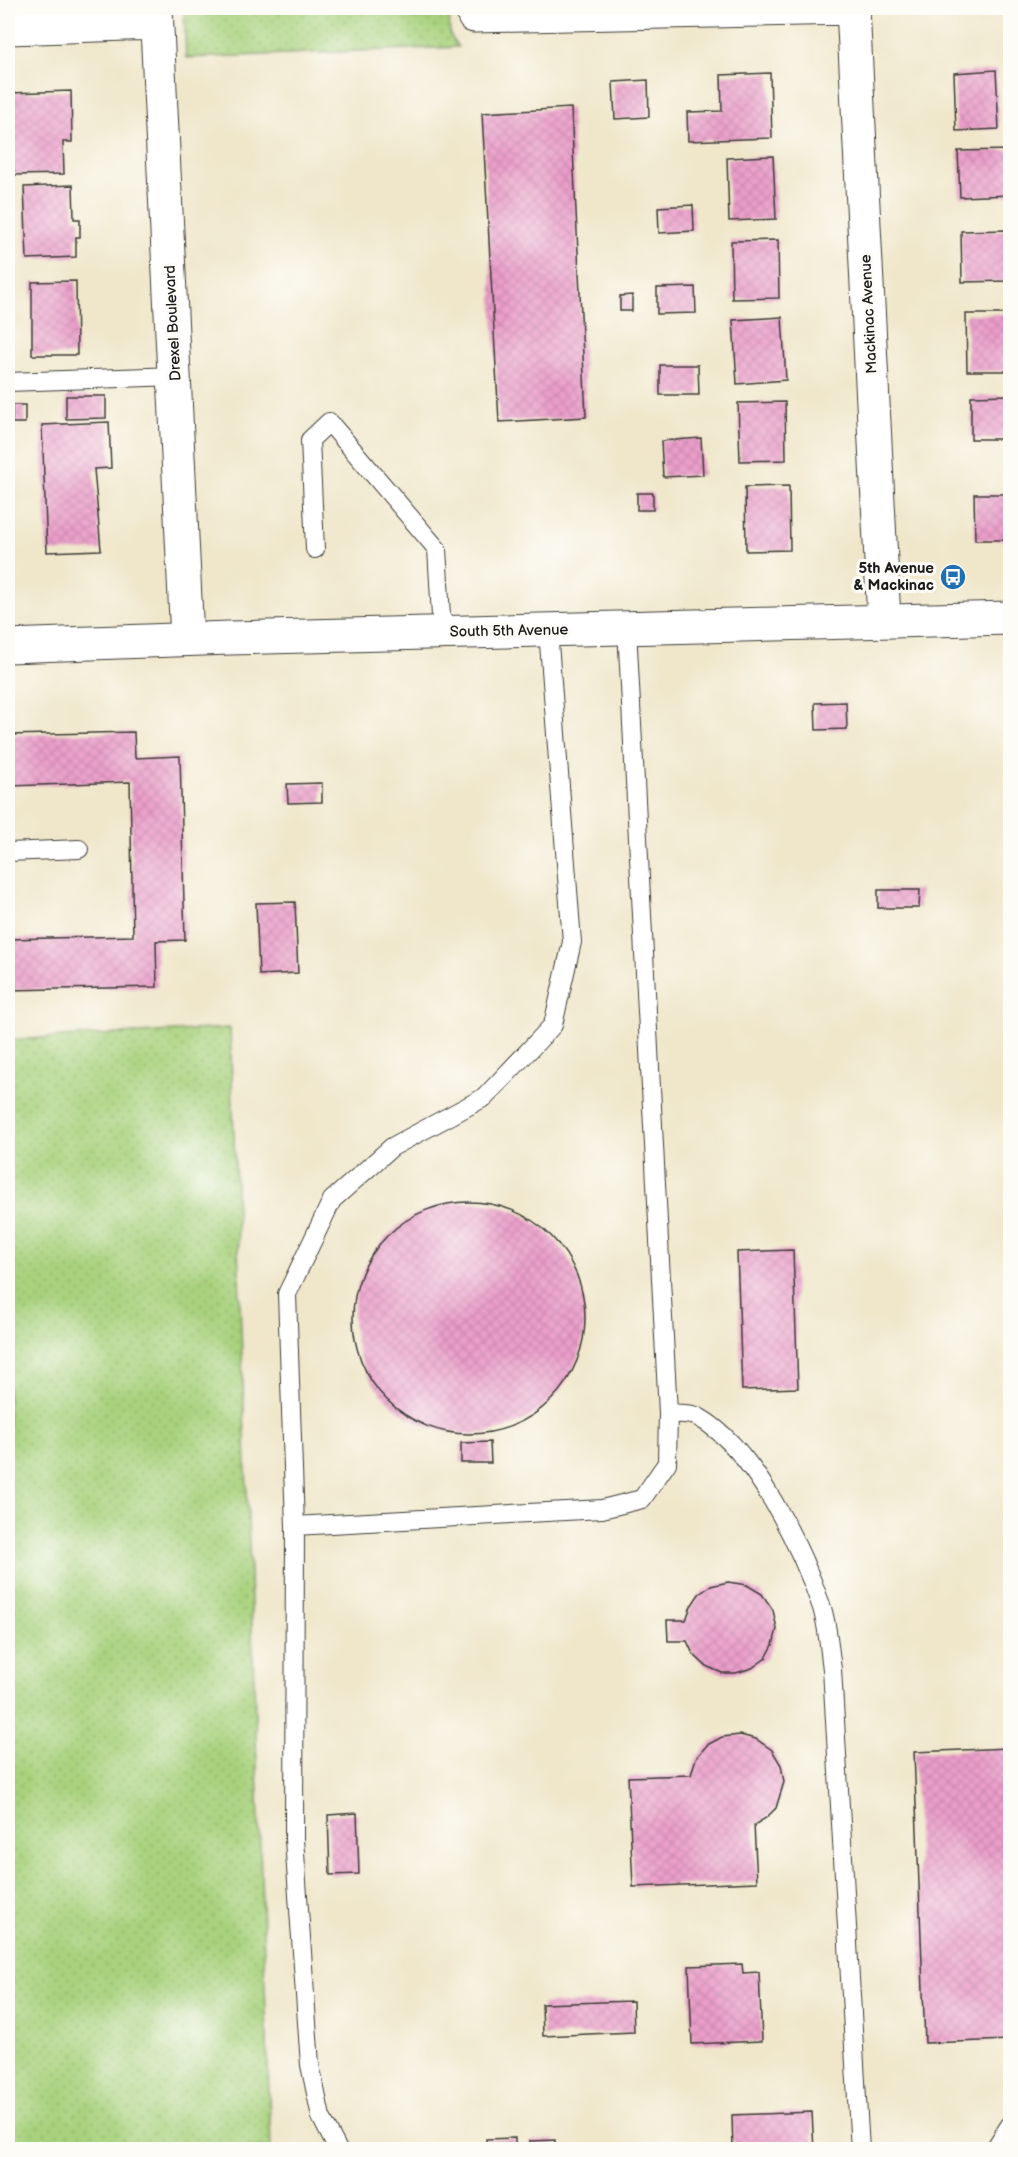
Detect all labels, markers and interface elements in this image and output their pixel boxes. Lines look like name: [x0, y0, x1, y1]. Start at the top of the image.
street label: Mackinac Avenue: [856, 254, 882, 374]
street label: Drexel Boulevard: [160, 265, 186, 381]
place label: 5th Avenue & Mackinac: [854, 559, 934, 595]
bus stop icon: 5th Avenue & Mackinac: [938, 562, 968, 592]
street label: South 5th Avenue: [450, 620, 569, 642]

